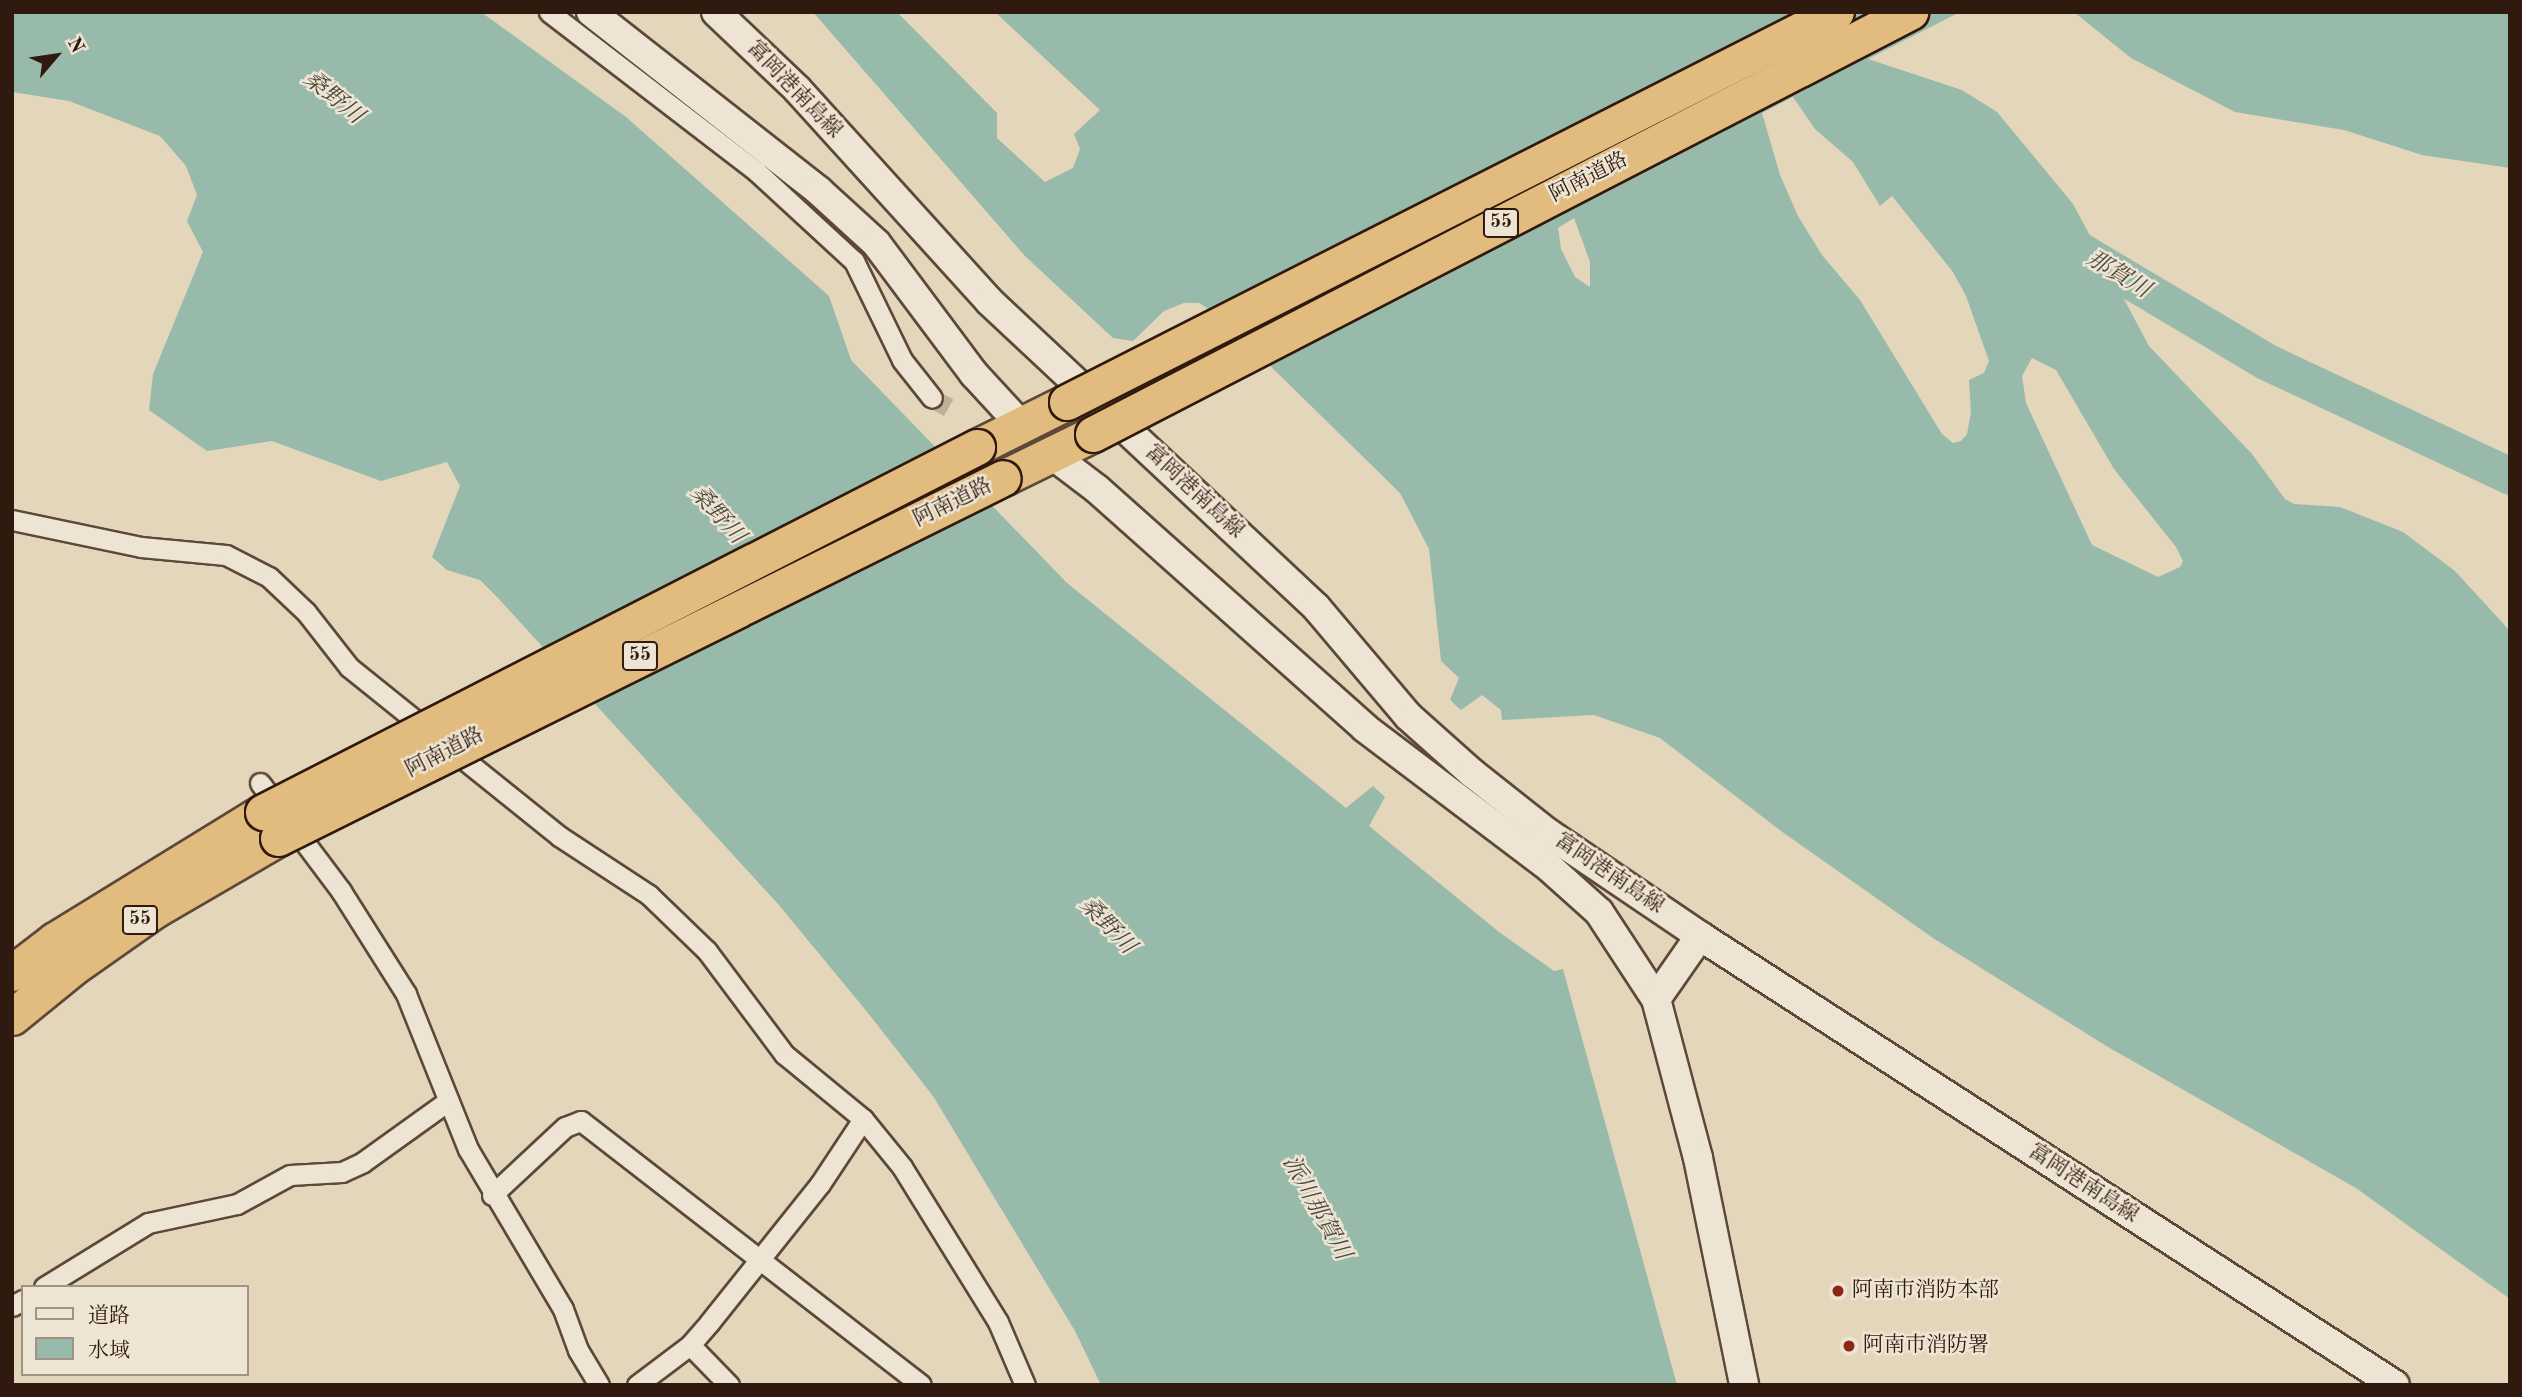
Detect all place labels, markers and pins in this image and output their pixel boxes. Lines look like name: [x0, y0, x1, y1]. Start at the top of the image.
place label: 阿南市消防本部: [1852, 1278, 1999, 1304]
marker: 阿南市消防本部: [1830, 1283, 1846, 1299]
place label: 阿南市消防署: [1863, 1333, 1989, 1359]
marker: 阿南市消防署: [1841, 1338, 1857, 1354]

